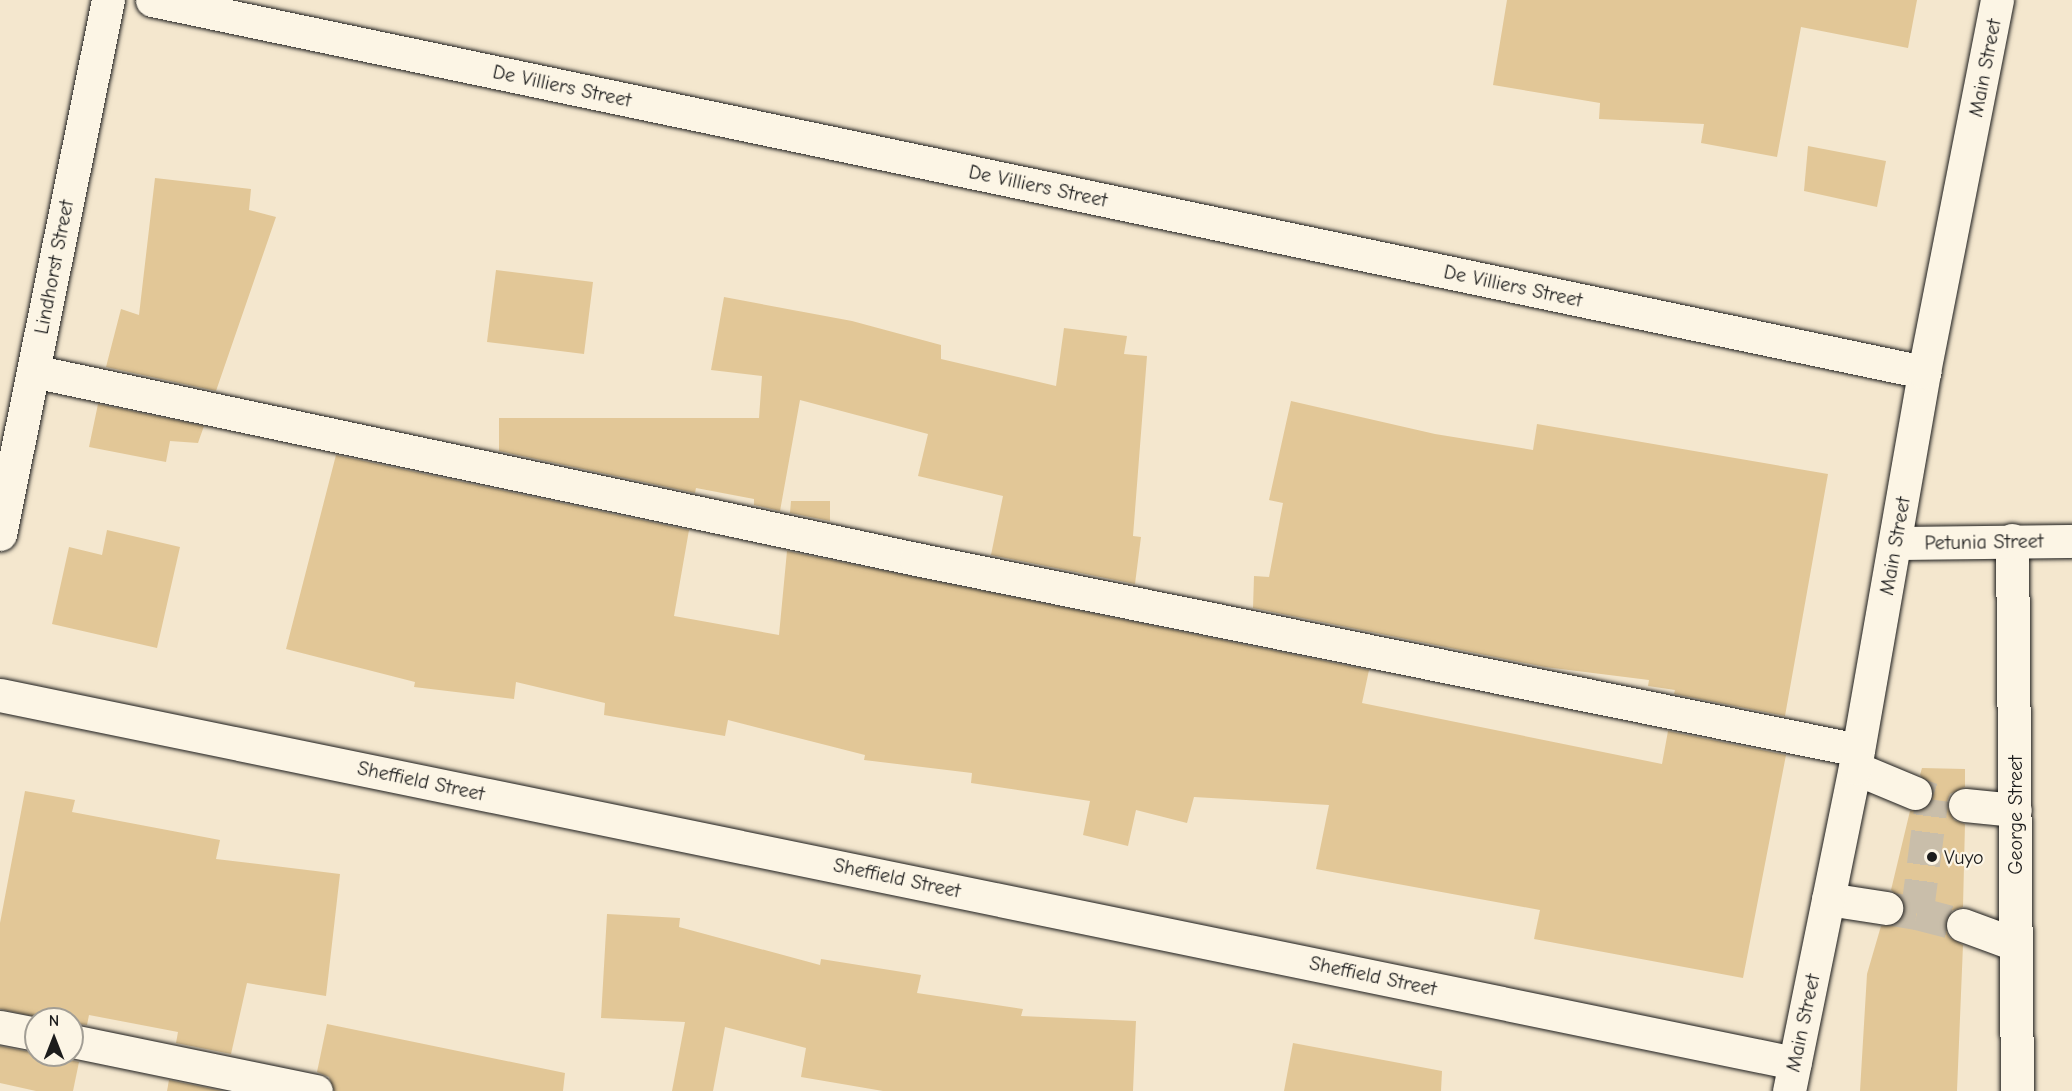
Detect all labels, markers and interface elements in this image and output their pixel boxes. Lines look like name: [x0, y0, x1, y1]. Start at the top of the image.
street label: Main Street: [1964, 17, 2006, 119]
street label: De Villiers Street: [491, 60, 633, 112]
street label: De Villiers Street: [967, 160, 1109, 212]
street label: Lindhorst Street: [29, 198, 79, 336]
street label: De Villiers Street: [1442, 260, 1584, 312]
street label: Main Street: [1875, 495, 1915, 597]
street label: Petunia Street: [1924, 529, 2044, 555]
street label: George Street: [2003, 755, 2027, 875]
street label: Sheffield Street: [355, 756, 487, 806]
place label: Vuyo: [1944, 845, 1984, 869]
marker: Vuyo: [1925, 850, 1939, 864]
street label: Sheffield Street: [831, 853, 963, 903]
street label: Sheffield Street: [1307, 951, 1439, 1001]
street label: Main Street: [1781, 972, 1825, 1074]
north arrow: [24, 1007, 84, 1067]
text: N: [49, 1012, 59, 1030]

